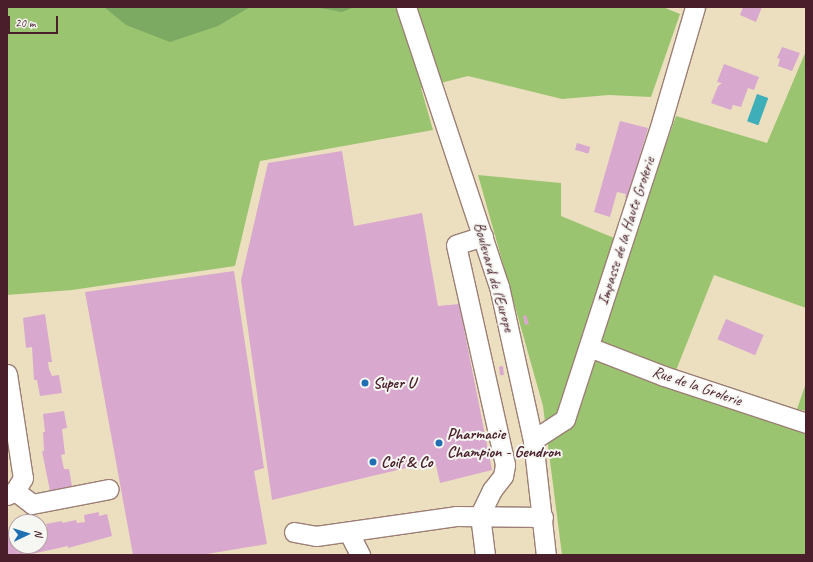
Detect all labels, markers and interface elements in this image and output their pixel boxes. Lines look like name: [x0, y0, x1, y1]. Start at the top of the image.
scale bar: [10, 8, 60, 34]
text: 20 m: [15, 15, 35, 31]
street label: Impasse de la Haute Grolerie: [593, 154, 659, 308]
street label: Boulevard de l'Europe: [469, 220, 519, 334]
street label: Rue de la Grolerie: [650, 362, 744, 410]
place label: Super U: [373, 373, 415, 393]
marker: Super U: [360, 378, 370, 388]
place label: Pharmacie Champion - Gendron: [447, 424, 560, 462]
marker: Pharmacie Champion - Gendron: [434, 438, 444, 448]
place label: Coif & Co: [381, 452, 433, 472]
marker: Coif & Co: [368, 457, 378, 467]
north arrow: [8, 514, 48, 554]
text: N: [32, 529, 46, 537]

